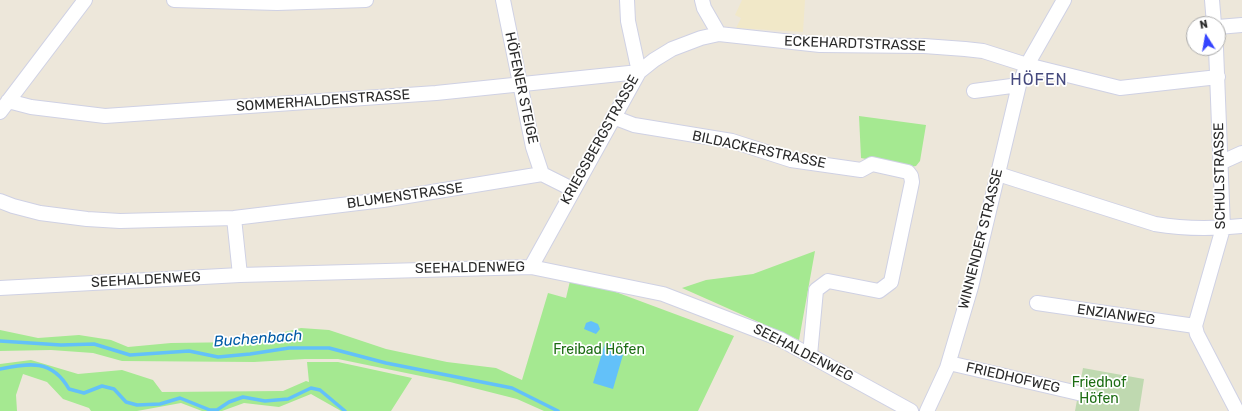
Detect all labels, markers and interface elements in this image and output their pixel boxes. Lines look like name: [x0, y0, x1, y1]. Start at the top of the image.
north arrow: [1186, 16, 1226, 56]
text: N: [1199, 18, 1209, 32]
street label: HÖFENER STEIGE: [501, 31, 541, 145]
street label: ECKEHARDTSTRASSE: [784, 33, 926, 55]
district label: HÖFEN: [1010, 70, 1068, 90]
street label: KRIEGSBERGSTRASSE: [557, 72, 643, 208]
street label: SOMMERHALDENSTRASSE: [236, 87, 410, 115]
street label: SCHULSTRASSE: [1211, 122, 1229, 230]
street label: BILDACKERSTRASSE: [691, 128, 827, 172]
street label: WINNENDER STRASSE: [955, 167, 1007, 311]
street label: BLUMENSTRASSE: [346, 180, 464, 212]
street label: SEEHALDENWEG: [415, 259, 525, 277]
street label: SEEHALDENWEG: [91, 269, 201, 291]
street label: ENZIANWEG: [1076, 301, 1156, 329]
street label: SEEHALDENWEG: [750, 321, 856, 385]
water label: Buchenbach: [213, 327, 303, 351]
park label: Freibad Höfen: [553, 342, 645, 358]
street label: FRIEDHOFWEG: [964, 359, 1062, 397]
park label: Friedhof Höfen: [1072, 375, 1126, 408]

